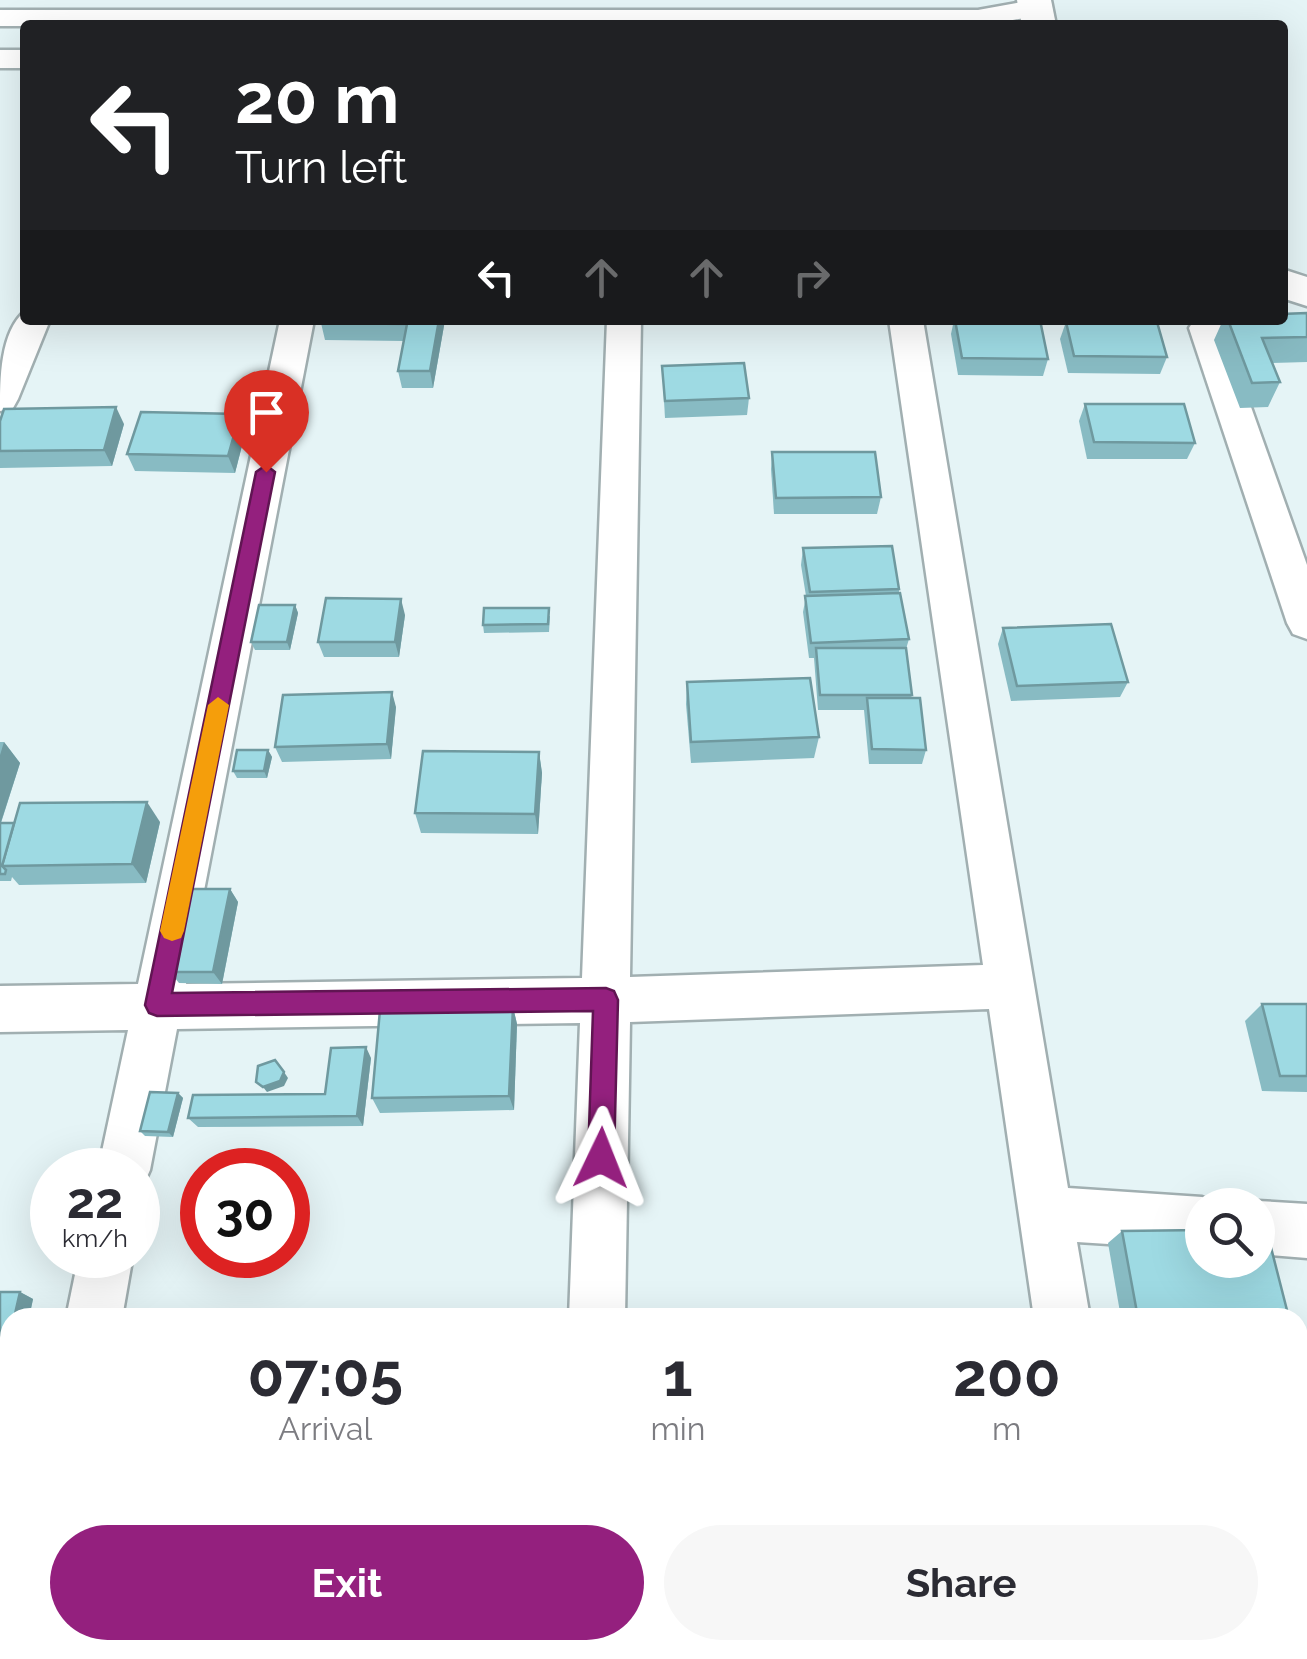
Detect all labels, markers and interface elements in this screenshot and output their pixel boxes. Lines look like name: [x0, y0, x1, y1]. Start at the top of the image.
text: 20 m: [235, 57, 399, 139]
icon: left: [70, 60, 200, 190]
text: Turn left: [235, 141, 407, 194]
icon: left: [469, 250, 524, 305]
icon: ahead: [574, 250, 629, 305]
icon: ahead: [679, 250, 734, 305]
icon: right: [784, 250, 839, 305]
pin: [224, 370, 309, 473]
icon: arrive: [239, 385, 294, 440]
position arrow: [549, 1106, 653, 1210]
speed limit sign: 30: [180, 1148, 310, 1278]
text: 22: [67, 1171, 123, 1230]
map controls: [1185, 1188, 1275, 1278]
button: search: [1185, 1188, 1275, 1278]
text: km/h: [62, 1223, 128, 1253]
text: 07:05: [248, 1340, 403, 1410]
text: 1: [663, 1340, 693, 1410]
text: 200: [953, 1340, 1060, 1410]
text: Arrival: [278, 1410, 372, 1447]
text: min: [650, 1410, 705, 1447]
text: m: [992, 1410, 1021, 1447]
button: Exit: [50, 1525, 644, 1640]
button: Share: [664, 1525, 1258, 1640]

